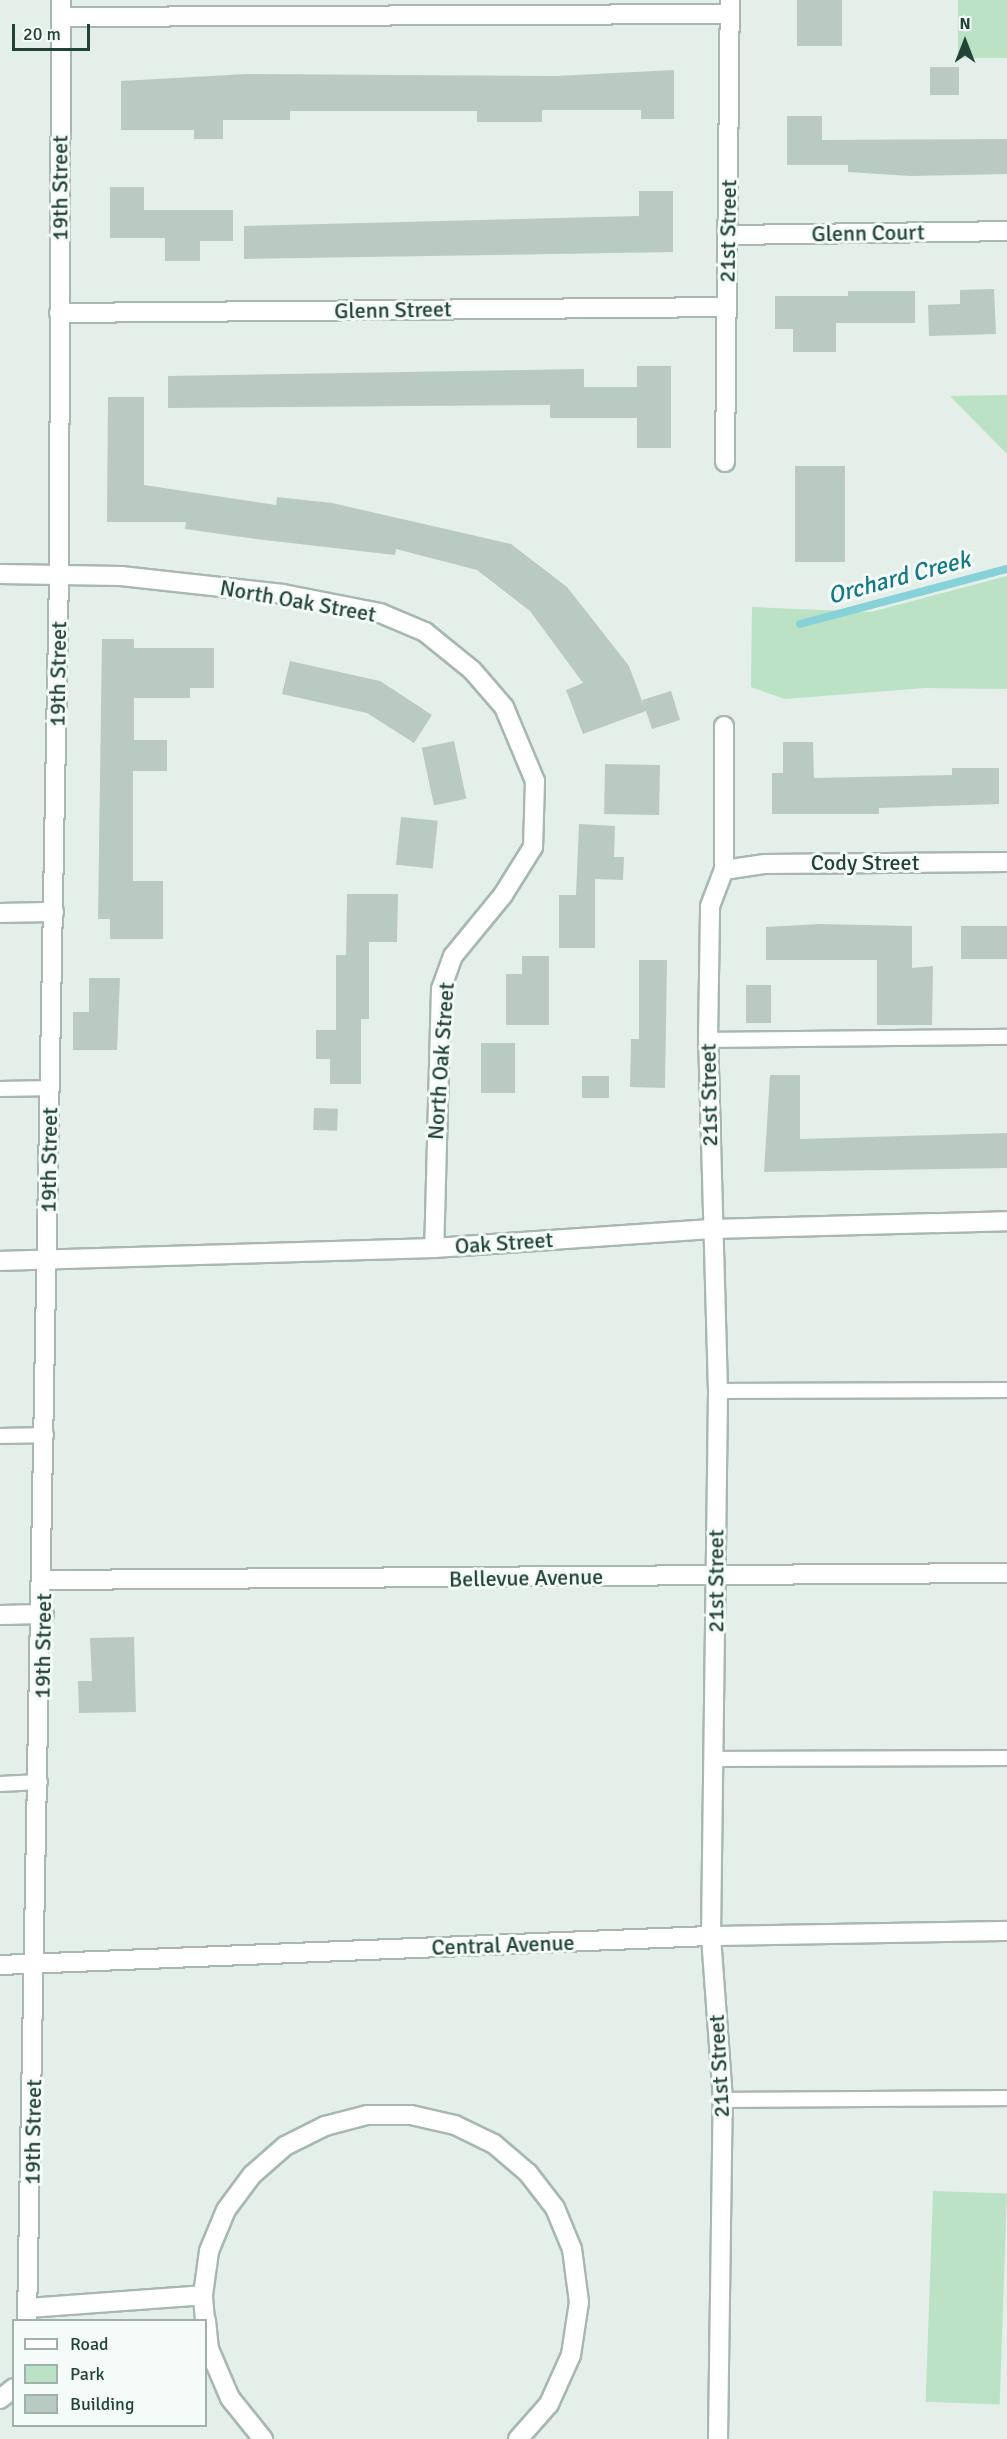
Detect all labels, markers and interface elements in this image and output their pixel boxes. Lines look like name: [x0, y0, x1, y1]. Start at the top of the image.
scale bar: [15, 12, 93, 50]
north arrow: [935, 12, 995, 72]
text: N: [959, 14, 971, 34]
text: 20 m: [23, 23, 61, 45]
street label: 19th Street: [47, 135, 73, 241]
street label: 21st Street: [714, 179, 742, 283]
street label: Glenn Court: [811, 219, 925, 247]
street label: Glenn Street: [334, 296, 452, 324]
water label: Orchard Creek: [825, 545, 973, 611]
street label: North Oak Street: [218, 574, 378, 628]
street label: 19th Street: [44, 621, 72, 727]
street label: Cody Street: [811, 850, 919, 876]
street label: North Oak Street: [422, 981, 460, 1141]
street label: 21st Street: [695, 1043, 723, 1147]
street label: 19th Street: [35, 1107, 63, 1213]
street label: Oak Street: [454, 1226, 554, 1260]
street label: 21st Street: [703, 1529, 729, 1633]
street label: Bellevue Avenue: [449, 1563, 603, 1593]
street label: 19th Street: [29, 1593, 57, 1699]
street label: Central Avenue: [431, 1929, 575, 1961]
street label: 21st Street: [703, 2014, 735, 2118]
street label: 19th Street: [19, 2079, 47, 2185]
legend: [12, 2319, 207, 2427]
text: Road: [70, 2333, 109, 2355]
text: Park: [70, 2363, 105, 2385]
text: Building: [70, 2393, 134, 2415]

